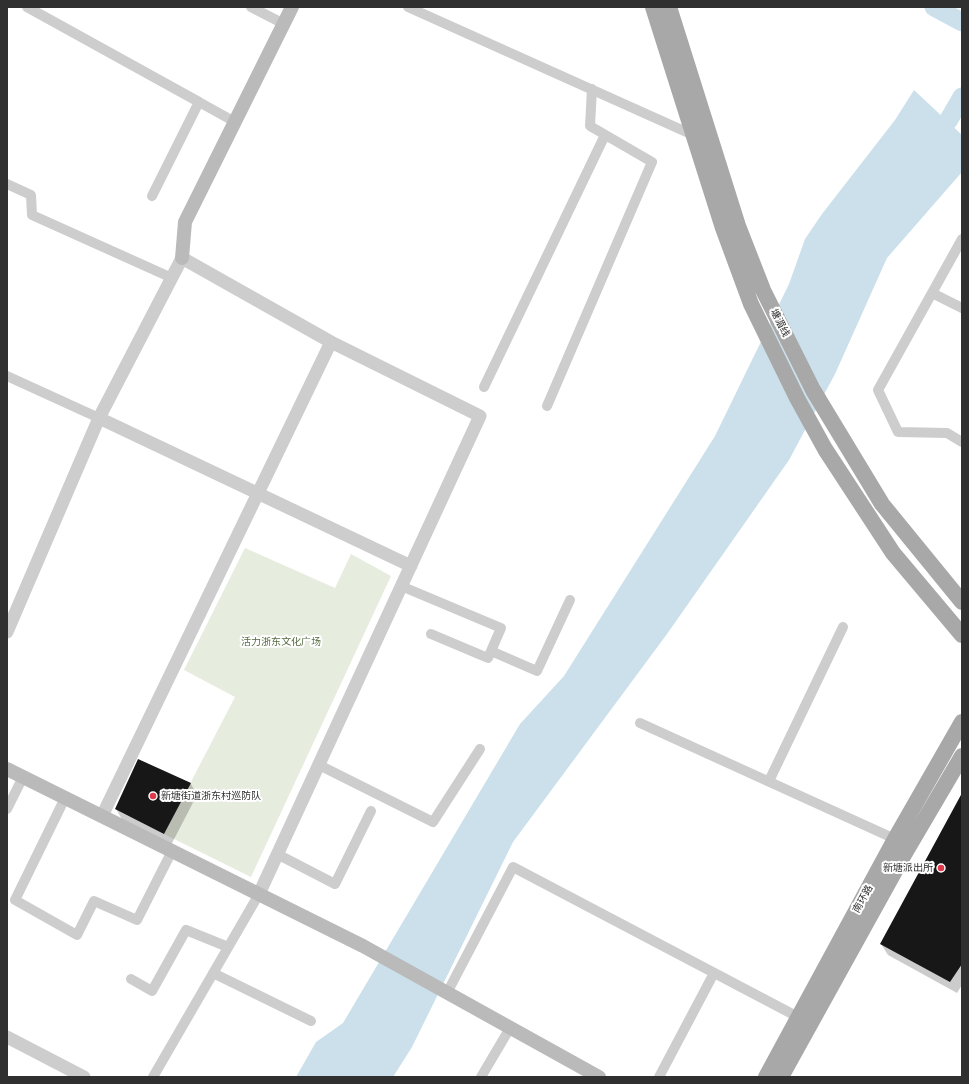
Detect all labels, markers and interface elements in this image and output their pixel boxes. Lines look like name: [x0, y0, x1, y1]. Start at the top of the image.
street label: 塘湄线: [768, 307, 792, 339]
park label: 活力浙东文化广场: [241, 636, 321, 648]
place label: 新塘街道浙东村巡防队: [161, 790, 261, 802]
marker: 新塘街道浙东村巡防队: [148, 791, 158, 801]
place label: 新塘派出所: [883, 862, 933, 874]
marker: 新塘派出所: [936, 863, 946, 873]
street label: 南环路: [850, 883, 876, 915]

